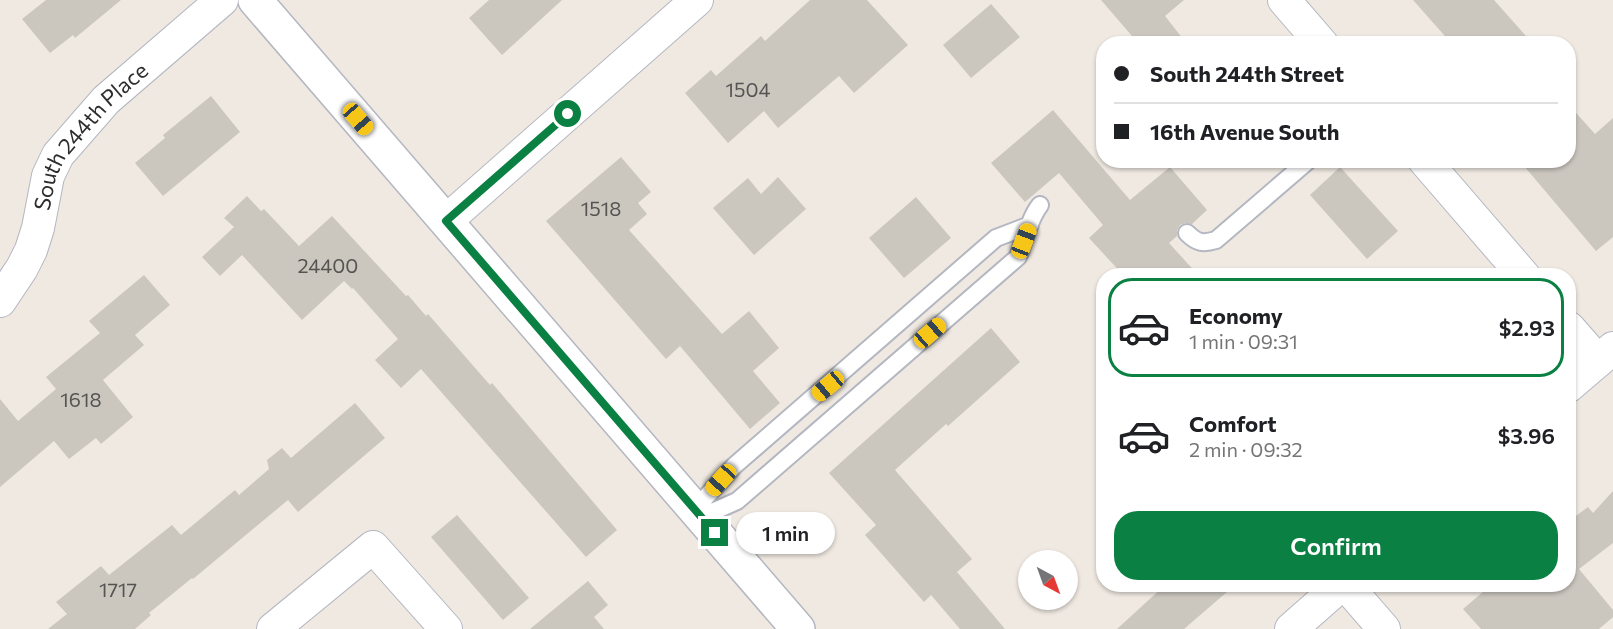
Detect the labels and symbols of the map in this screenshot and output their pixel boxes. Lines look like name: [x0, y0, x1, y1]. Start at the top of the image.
street label: South 244th Place: [28, 56, 153, 213]
house number: 1504: [725, 77, 771, 101]
car: [339, 100, 377, 138]
route start: [554, 100, 581, 127]
house number: 1518: [581, 196, 621, 220]
car: [1009, 221, 1039, 261]
house number: 24400: [298, 253, 358, 277]
car: [911, 314, 949, 352]
car: [808, 368, 848, 404]
house number: 1618: [60, 387, 102, 411]
car: [702, 461, 740, 499]
callout: 1 min: [736, 512, 835, 554]
route end: [701, 519, 728, 546]
north arrow: [1018, 550, 1078, 610]
house number: 1717: [99, 577, 137, 601]

